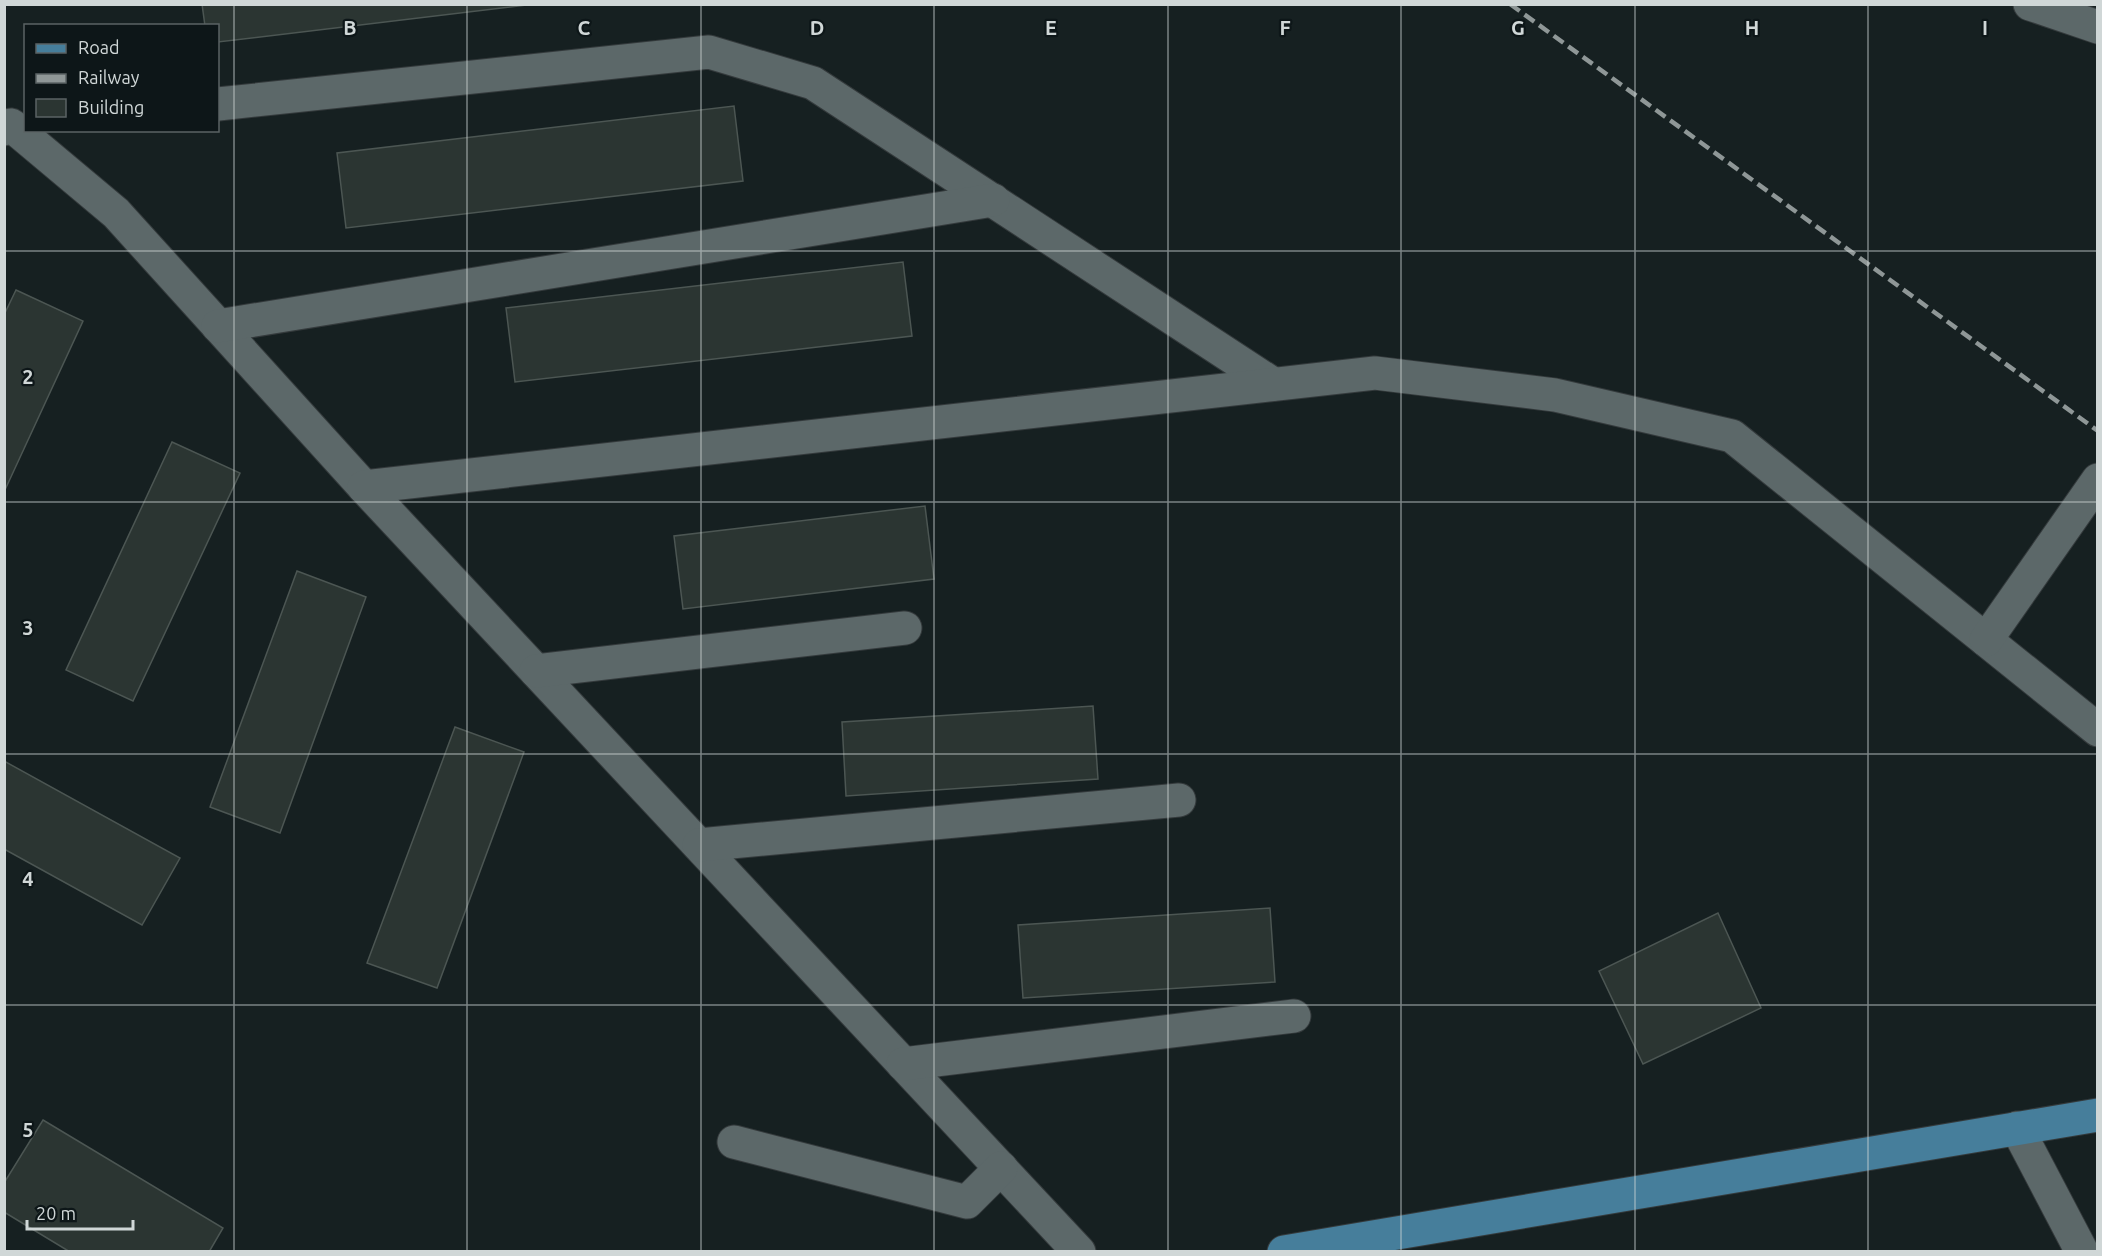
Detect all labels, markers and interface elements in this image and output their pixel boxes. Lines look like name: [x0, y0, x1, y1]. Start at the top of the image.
text: B: [343, 16, 357, 39]
text: C: [578, 16, 591, 39]
text: D: [810, 16, 824, 39]
text: E: [1045, 16, 1057, 39]
text: F: [1279, 16, 1291, 39]
text: G: [1511, 16, 1525, 39]
text: H: [1745, 16, 1759, 39]
text: I: [1982, 16, 1988, 39]
legend: [24, 24, 219, 132]
text: Road: [78, 37, 120, 57]
text: Railway: [78, 67, 140, 87]
text: Building: [78, 97, 144, 117]
text: 2: [22, 365, 34, 388]
text: 3: [22, 616, 34, 639]
text: 4: [22, 867, 34, 890]
text: 5: [22, 1118, 34, 1141]
scale bar: [27, 1193, 134, 1231]
text: 20 m: [36, 1203, 76, 1223]

